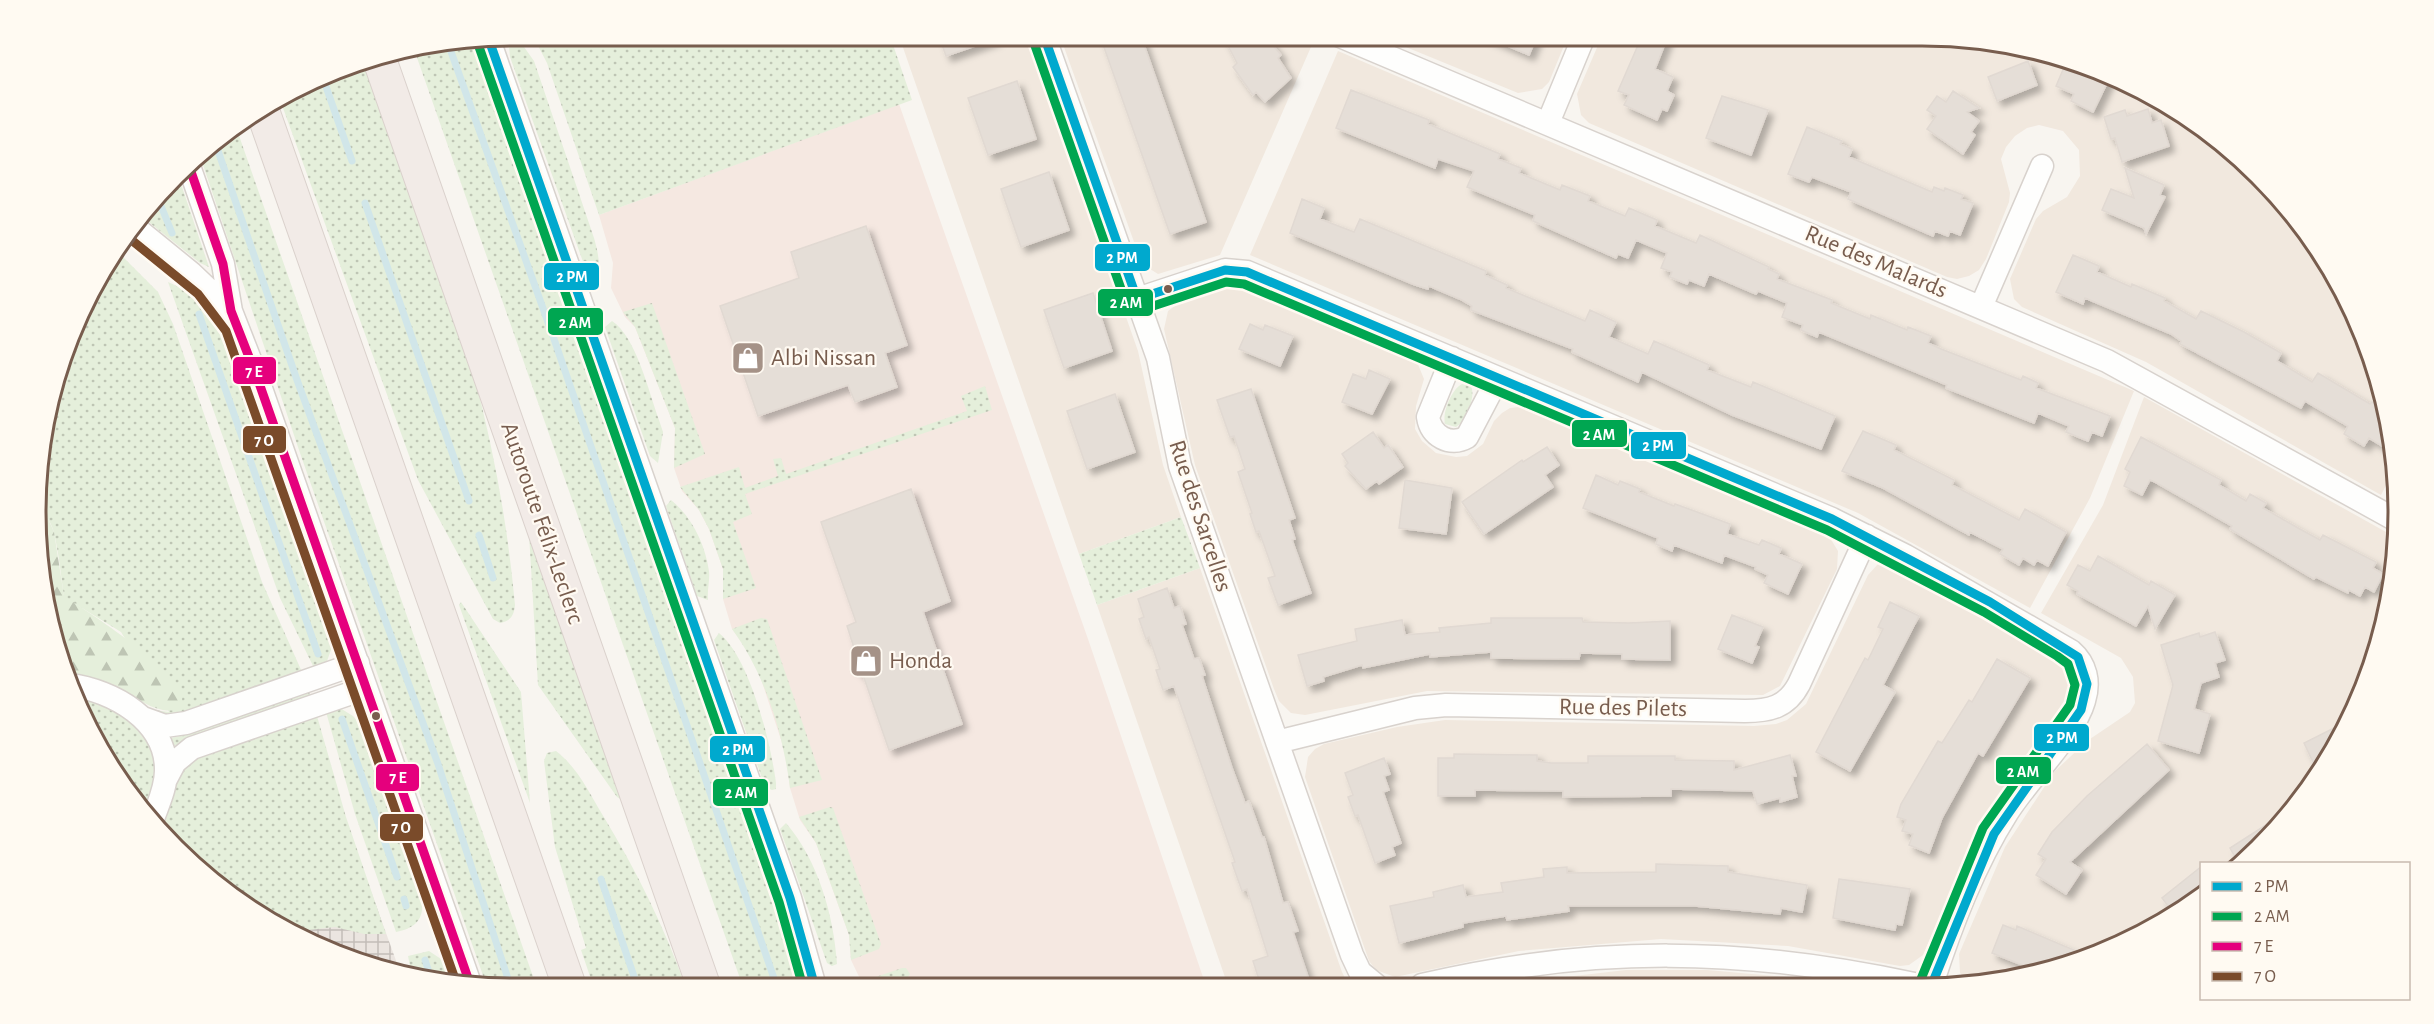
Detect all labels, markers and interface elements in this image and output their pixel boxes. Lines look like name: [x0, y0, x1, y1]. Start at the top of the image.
street label: Rue des Malards: [1801, 221, 1951, 303]
line badge: 2 PM: [1094, 243, 1151, 272]
text: 2 PM: [1106, 250, 1138, 266]
line badge: 2 PM: [543, 262, 600, 291]
text: 2 PM: [556, 269, 588, 285]
unlabelled marker: [1162, 283, 1174, 295]
line badge: 2 AM: [1097, 288, 1154, 317]
text: 2 AM: [1110, 295, 1142, 311]
line badge: 2 AM: [547, 307, 604, 336]
text: 2 AM: [559, 315, 591, 331]
shop icon: Albi Nissan: [730, 340, 766, 376]
place label: Albi Nissan: [771, 346, 876, 370]
line badge: 7 E: [232, 356, 277, 385]
text: 7 E: [245, 364, 263, 380]
street label: Autoroute Félix-Leclerc: [496, 419, 588, 627]
line badge: 2 AM: [1571, 419, 1628, 448]
line badge: 7 O: [242, 425, 287, 454]
text: 2 AM: [1583, 427, 1615, 443]
line badge: 2 PM: [1630, 431, 1687, 460]
text: 7 O: [254, 433, 274, 449]
street label: Rue des Sarcelles: [1164, 437, 1236, 595]
text: 2 PM: [1642, 438, 1674, 454]
shop icon: Honda: [848, 643, 884, 679]
place label: Honda: [889, 649, 952, 673]
street label: Rue des Pilets: [1559, 695, 1687, 721]
unlabelled marker: [370, 710, 382, 722]
line badge: 2 PM: [2033, 723, 2090, 752]
text: 2 PM: [2046, 730, 2078, 746]
line badge: 2 PM: [709, 735, 766, 763]
text: 2 PM: [722, 742, 754, 758]
line badge: 2 AM: [1995, 756, 2052, 785]
line badge: 7 E: [375, 763, 420, 792]
text: 2 AM: [2007, 764, 2039, 780]
text: 7 E: [389, 770, 407, 786]
line badge: 2 AM: [712, 778, 769, 807]
text: 2 AM: [725, 785, 757, 801]
line badge: 7 O: [379, 813, 424, 842]
text: 7 O: [391, 820, 411, 836]
legend: [2200, 862, 2410, 1000]
text: 2 PM: [2254, 878, 2289, 896]
text: 2 AM: [2254, 908, 2290, 926]
text: 7 E: [2254, 938, 2273, 956]
text: 7 O: [2254, 968, 2276, 986]

